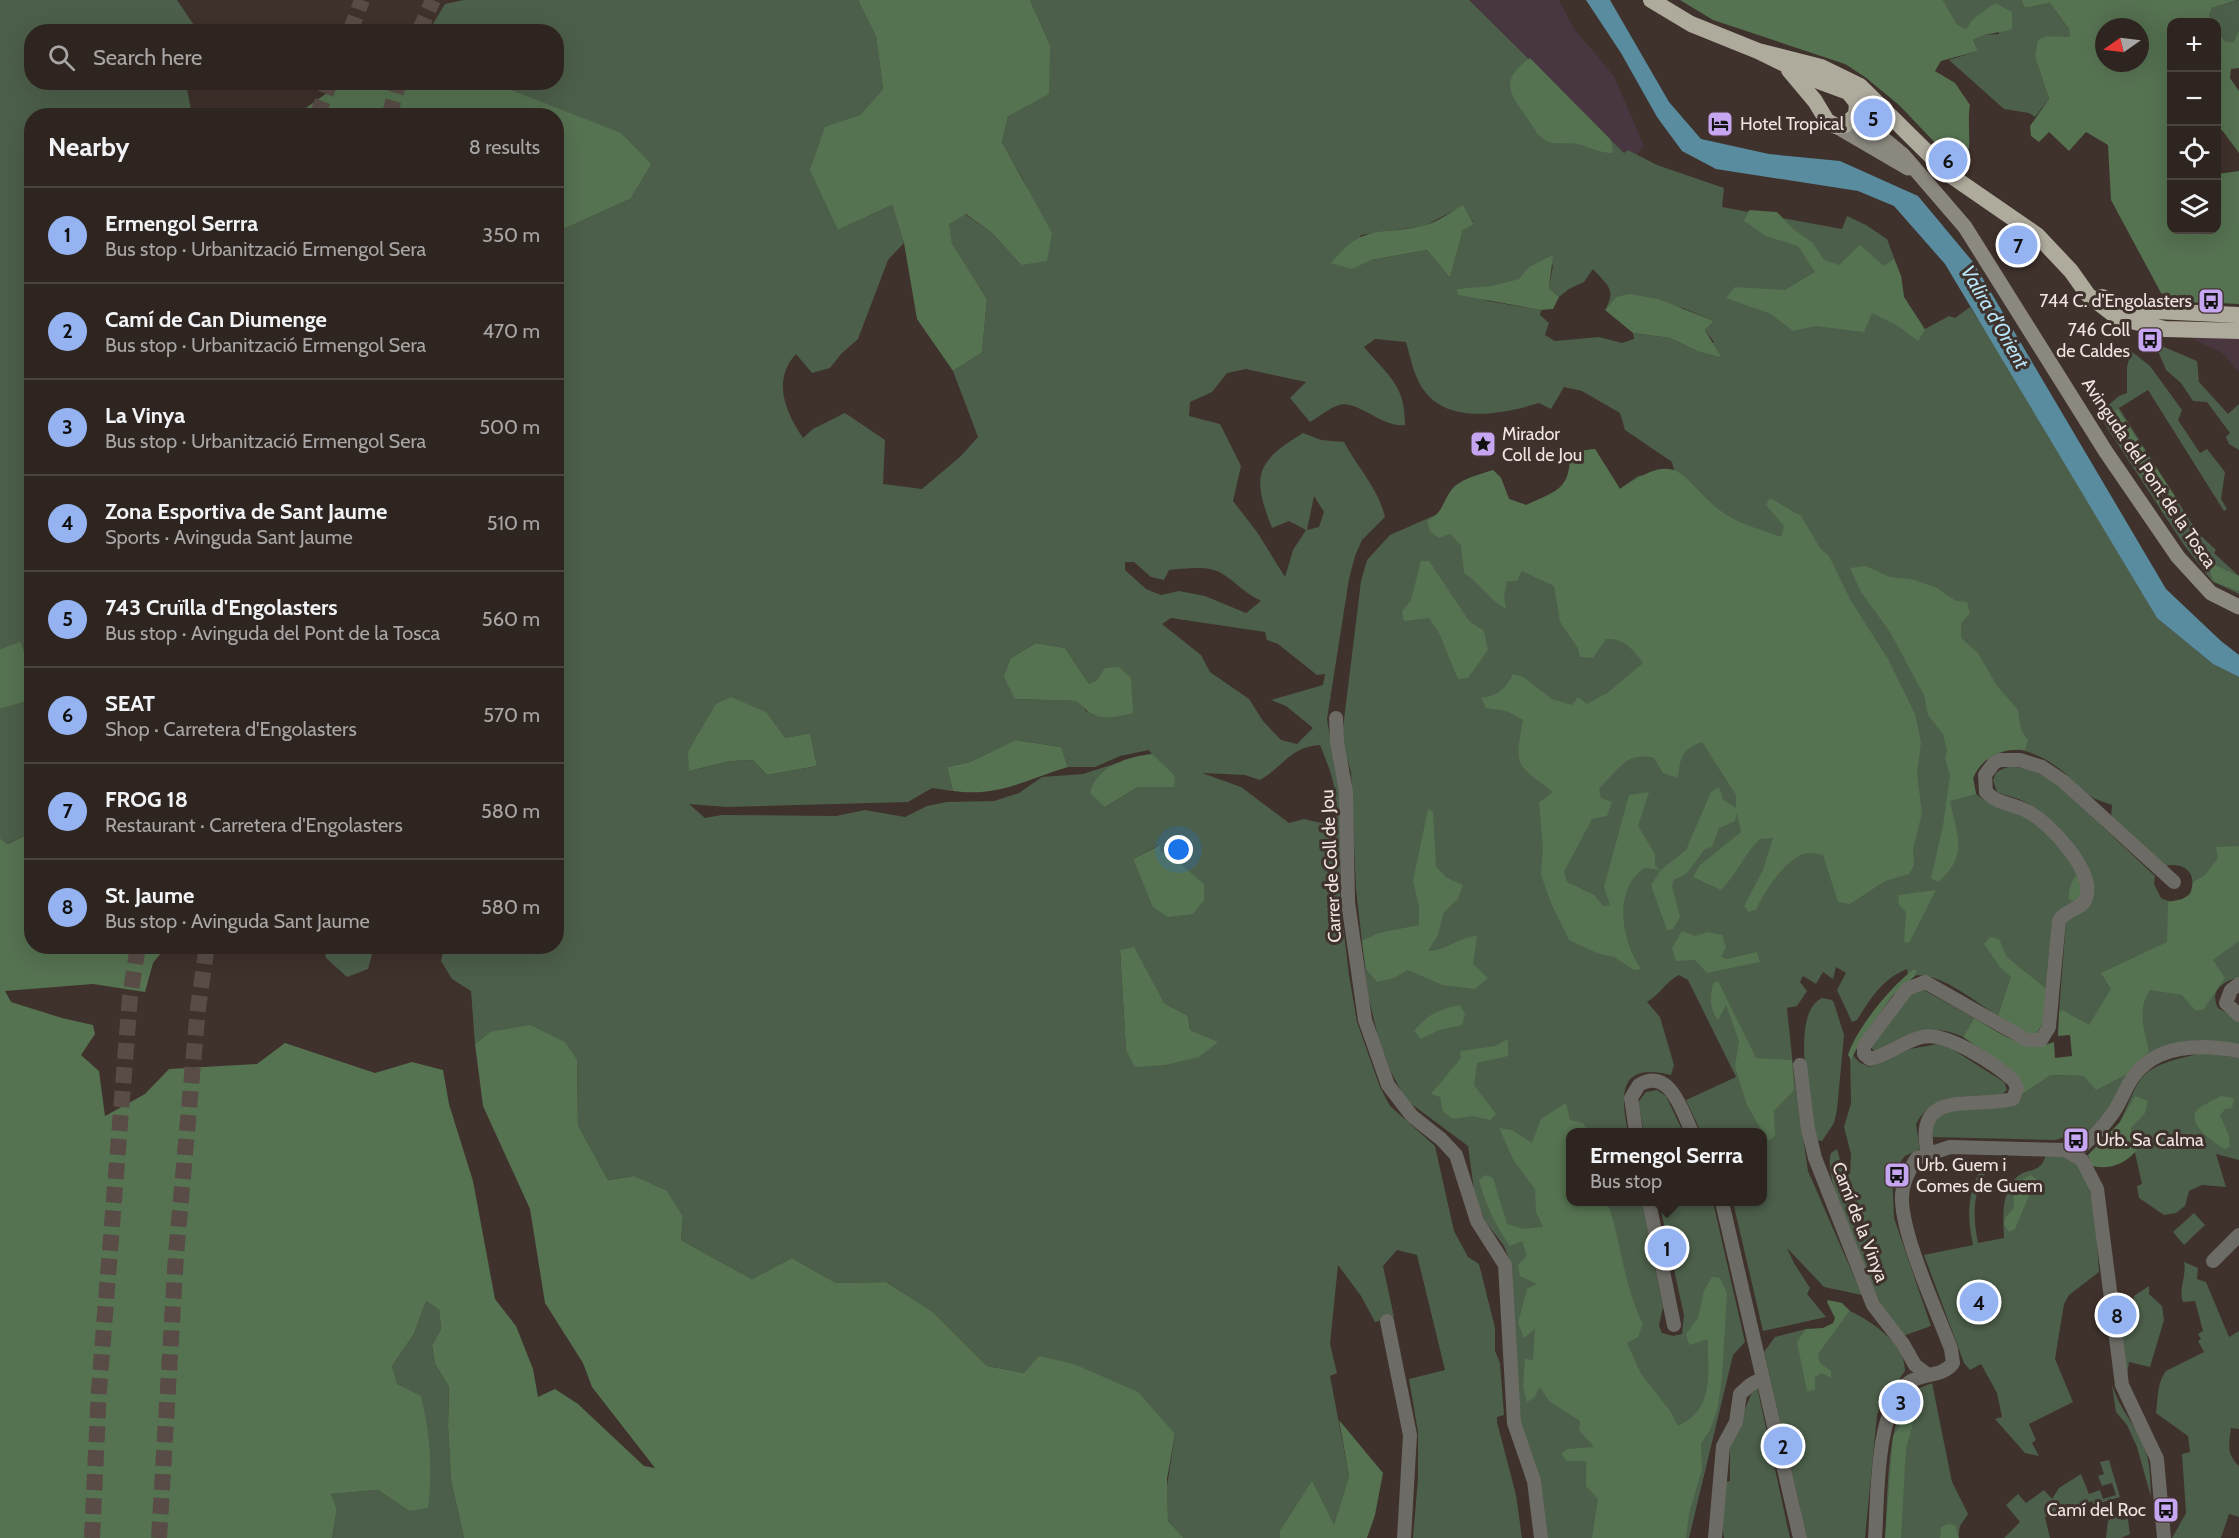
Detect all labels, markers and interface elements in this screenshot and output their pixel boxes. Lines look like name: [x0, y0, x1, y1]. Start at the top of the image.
north arrow: [2095, 18, 2149, 72]
map controls: [2167, 18, 2221, 234]
button: +: [2167, 18, 2221, 72]
search box: [24, 24, 564, 90]
icon: search: [45, 41, 78, 74]
text: Search here: [93, 44, 202, 71]
button: −: [2167, 72, 2221, 126]
pin: 5: [1854, 96, 1892, 140]
hotel icon: Hotel Tropical: [1705, 109, 1735, 139]
place label: Hotel Tropical: [1740, 113, 1845, 135]
button: locate: [2167, 126, 2221, 180]
text: Nearby: [48, 131, 129, 163]
text: 8 results: [469, 135, 540, 159]
pin: 6: [1928, 138, 1968, 182]
button: layers: [2167, 180, 2221, 234]
text: Ermengol Serrra: [105, 210, 258, 237]
pin: 7: [1998, 222, 2038, 268]
text: 1: [64, 223, 71, 247]
text: 350 m: [482, 223, 540, 247]
text: Bus stop · Urbanització Ermengol Sera: [105, 237, 426, 261]
water label: Valira d'Orient: [1956, 261, 2035, 373]
bus stop icon: 744 C. d'Engolasters: [2196, 286, 2226, 316]
place label: 744 C. d'Engolasters: [2039, 290, 2192, 312]
text: Camí de Can Diumenge: [105, 306, 327, 333]
text: 2: [62, 319, 73, 343]
text: 470 m: [483, 319, 540, 343]
place label: 746 Coll de Caldes: [2056, 319, 2131, 362]
bus stop icon: 746 Coll de Caldes: [2135, 325, 2165, 355]
text: Bus stop · Urbanització Ermengol Sera: [105, 333, 426, 357]
street label: Avinguda del Pont de la Tosca: [2077, 374, 2221, 572]
text: La Vinya: [105, 402, 185, 429]
text: 3: [62, 415, 73, 439]
text: 500 m: [479, 415, 540, 439]
place label: Mirador Coll de Jou: [1502, 423, 1582, 466]
text: Bus stop · Urbanització Ermengol Sera: [105, 429, 426, 453]
place icon: Mirador Coll de Jou: [1468, 429, 1498, 459]
text: Zona Esportiva de Sant Jaume: [105, 498, 387, 525]
text: 4: [61, 511, 74, 535]
text: 510 m: [487, 511, 540, 535]
text: Sports · Avinguda Sant Jaume: [105, 525, 353, 549]
text: 743 Cruïlla d'Engolasters: [105, 594, 338, 621]
text: 5: [62, 607, 73, 631]
text: 560 m: [482, 607, 540, 631]
text: Bus stop · Avinguda del Pont de la Tosca: [105, 621, 440, 645]
text: SEAT: [105, 690, 155, 717]
text: 6: [62, 703, 73, 727]
text: 570 m: [483, 703, 540, 727]
text: Shop · Carretera d'Engolasters: [105, 717, 357, 741]
text: FROG 18: [105, 786, 188, 813]
street label: Carrer de Coll de Jou: [1316, 789, 1346, 943]
text: 7: [62, 799, 73, 823]
text: 580 m: [481, 799, 540, 823]
text: Restaurant · Carretera d'Engolasters: [105, 813, 403, 837]
your location: [1164, 835, 1193, 864]
text: St. Jaume: [105, 882, 194, 909]
text: 8: [61, 895, 74, 919]
text: 580 m: [481, 895, 540, 919]
text: Bus stop · Avinguda Sant Jaume: [105, 909, 370, 933]
bus stop icon: Urb. Sa Calma: [2061, 1125, 2091, 1155]
popup: [1566, 1128, 1767, 1206]
place label: Urb. Sa Calma: [2096, 1129, 2204, 1151]
text: Ermengol Serrra: [1590, 1142, 1743, 1169]
place label: Urb. Guem i Comes de Guem: [1916, 1154, 2043, 1197]
street label: Camí de la Vinya: [1827, 1159, 1893, 1285]
bus stop icon: Urb. Guem i Comes de Guem: [1882, 1160, 1912, 1190]
text: Bus stop: [1590, 1169, 1662, 1193]
pin: 1: [1648, 1226, 1686, 1270]
pin: 4: [1960, 1280, 1998, 1324]
pin: 8: [2098, 1292, 2136, 1338]
pin: 3: [1882, 1380, 1920, 1424]
pin: 2: [1764, 1424, 1802, 1468]
bus stop icon: Camí del Roc: [2151, 1495, 2181, 1525]
place label: Camí del Roc: [2047, 1499, 2146, 1521]

